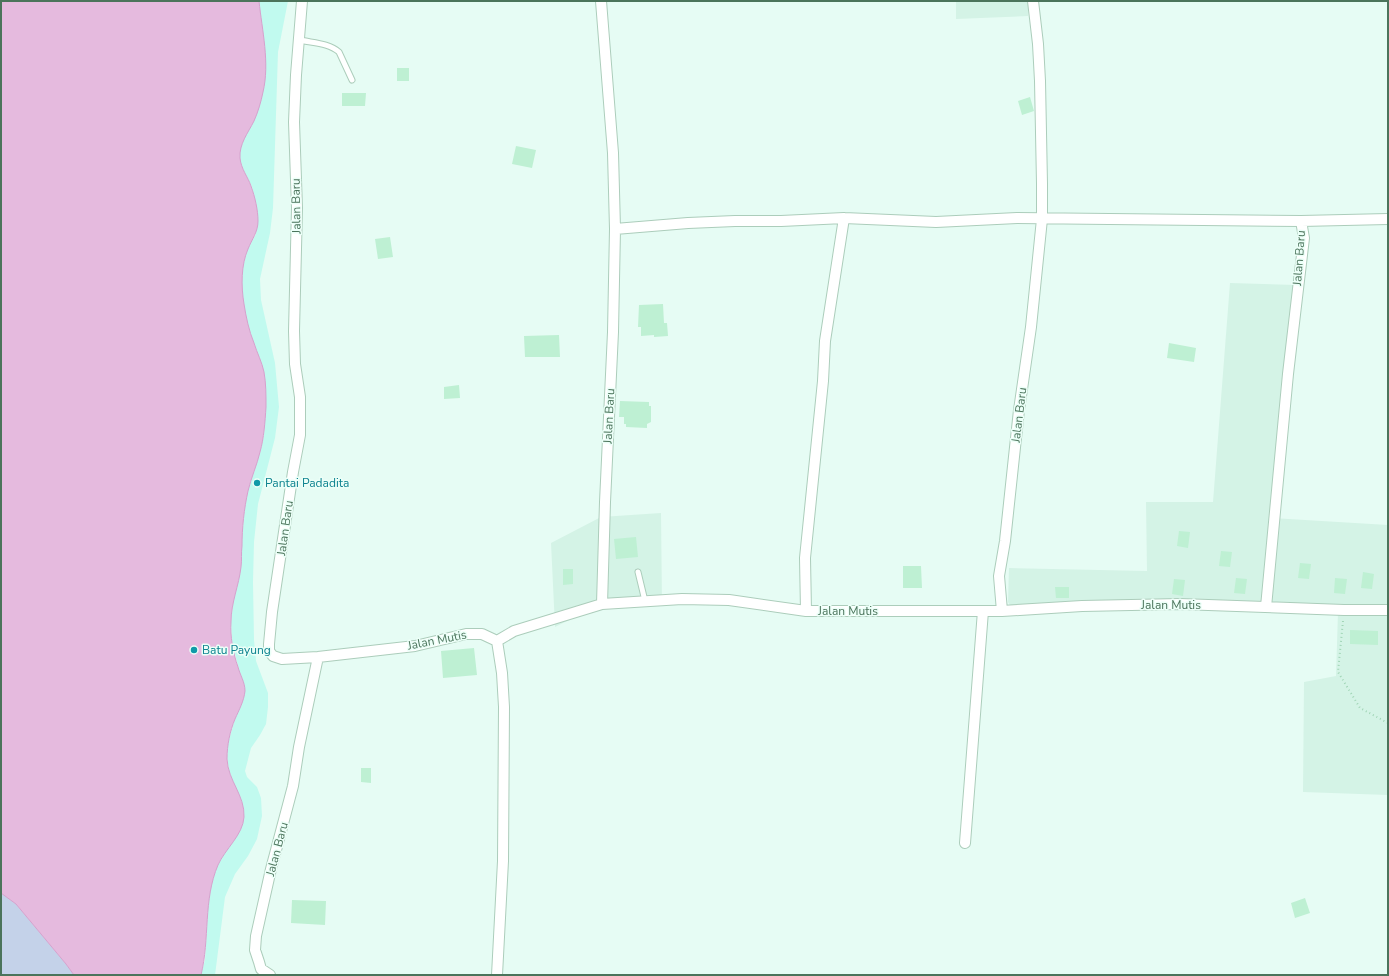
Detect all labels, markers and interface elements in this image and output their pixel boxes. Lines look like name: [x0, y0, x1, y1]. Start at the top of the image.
street label: Jalan Baru: [288, 178, 305, 235]
street label: Jalan Baru: [1289, 230, 1309, 287]
street label: Jalan Baru: [1008, 386, 1030, 445]
street label: Jalan Baru: [600, 388, 618, 445]
place label: Pantai Padadita: [265, 475, 349, 491]
marker: Pantai Padadita: [252, 478, 262, 488]
street label: Jalan Baru: [273, 499, 297, 558]
street label: Jalan Mutis: [1140, 597, 1201, 613]
street label: Jalan Mutis: [817, 603, 878, 619]
street label: Jalan Mutis: [405, 626, 468, 654]
place label: Batu Payung: [202, 642, 271, 658]
marker: Batu Payung: [189, 645, 199, 655]
street label: Jalan Baru: [262, 820, 292, 879]

